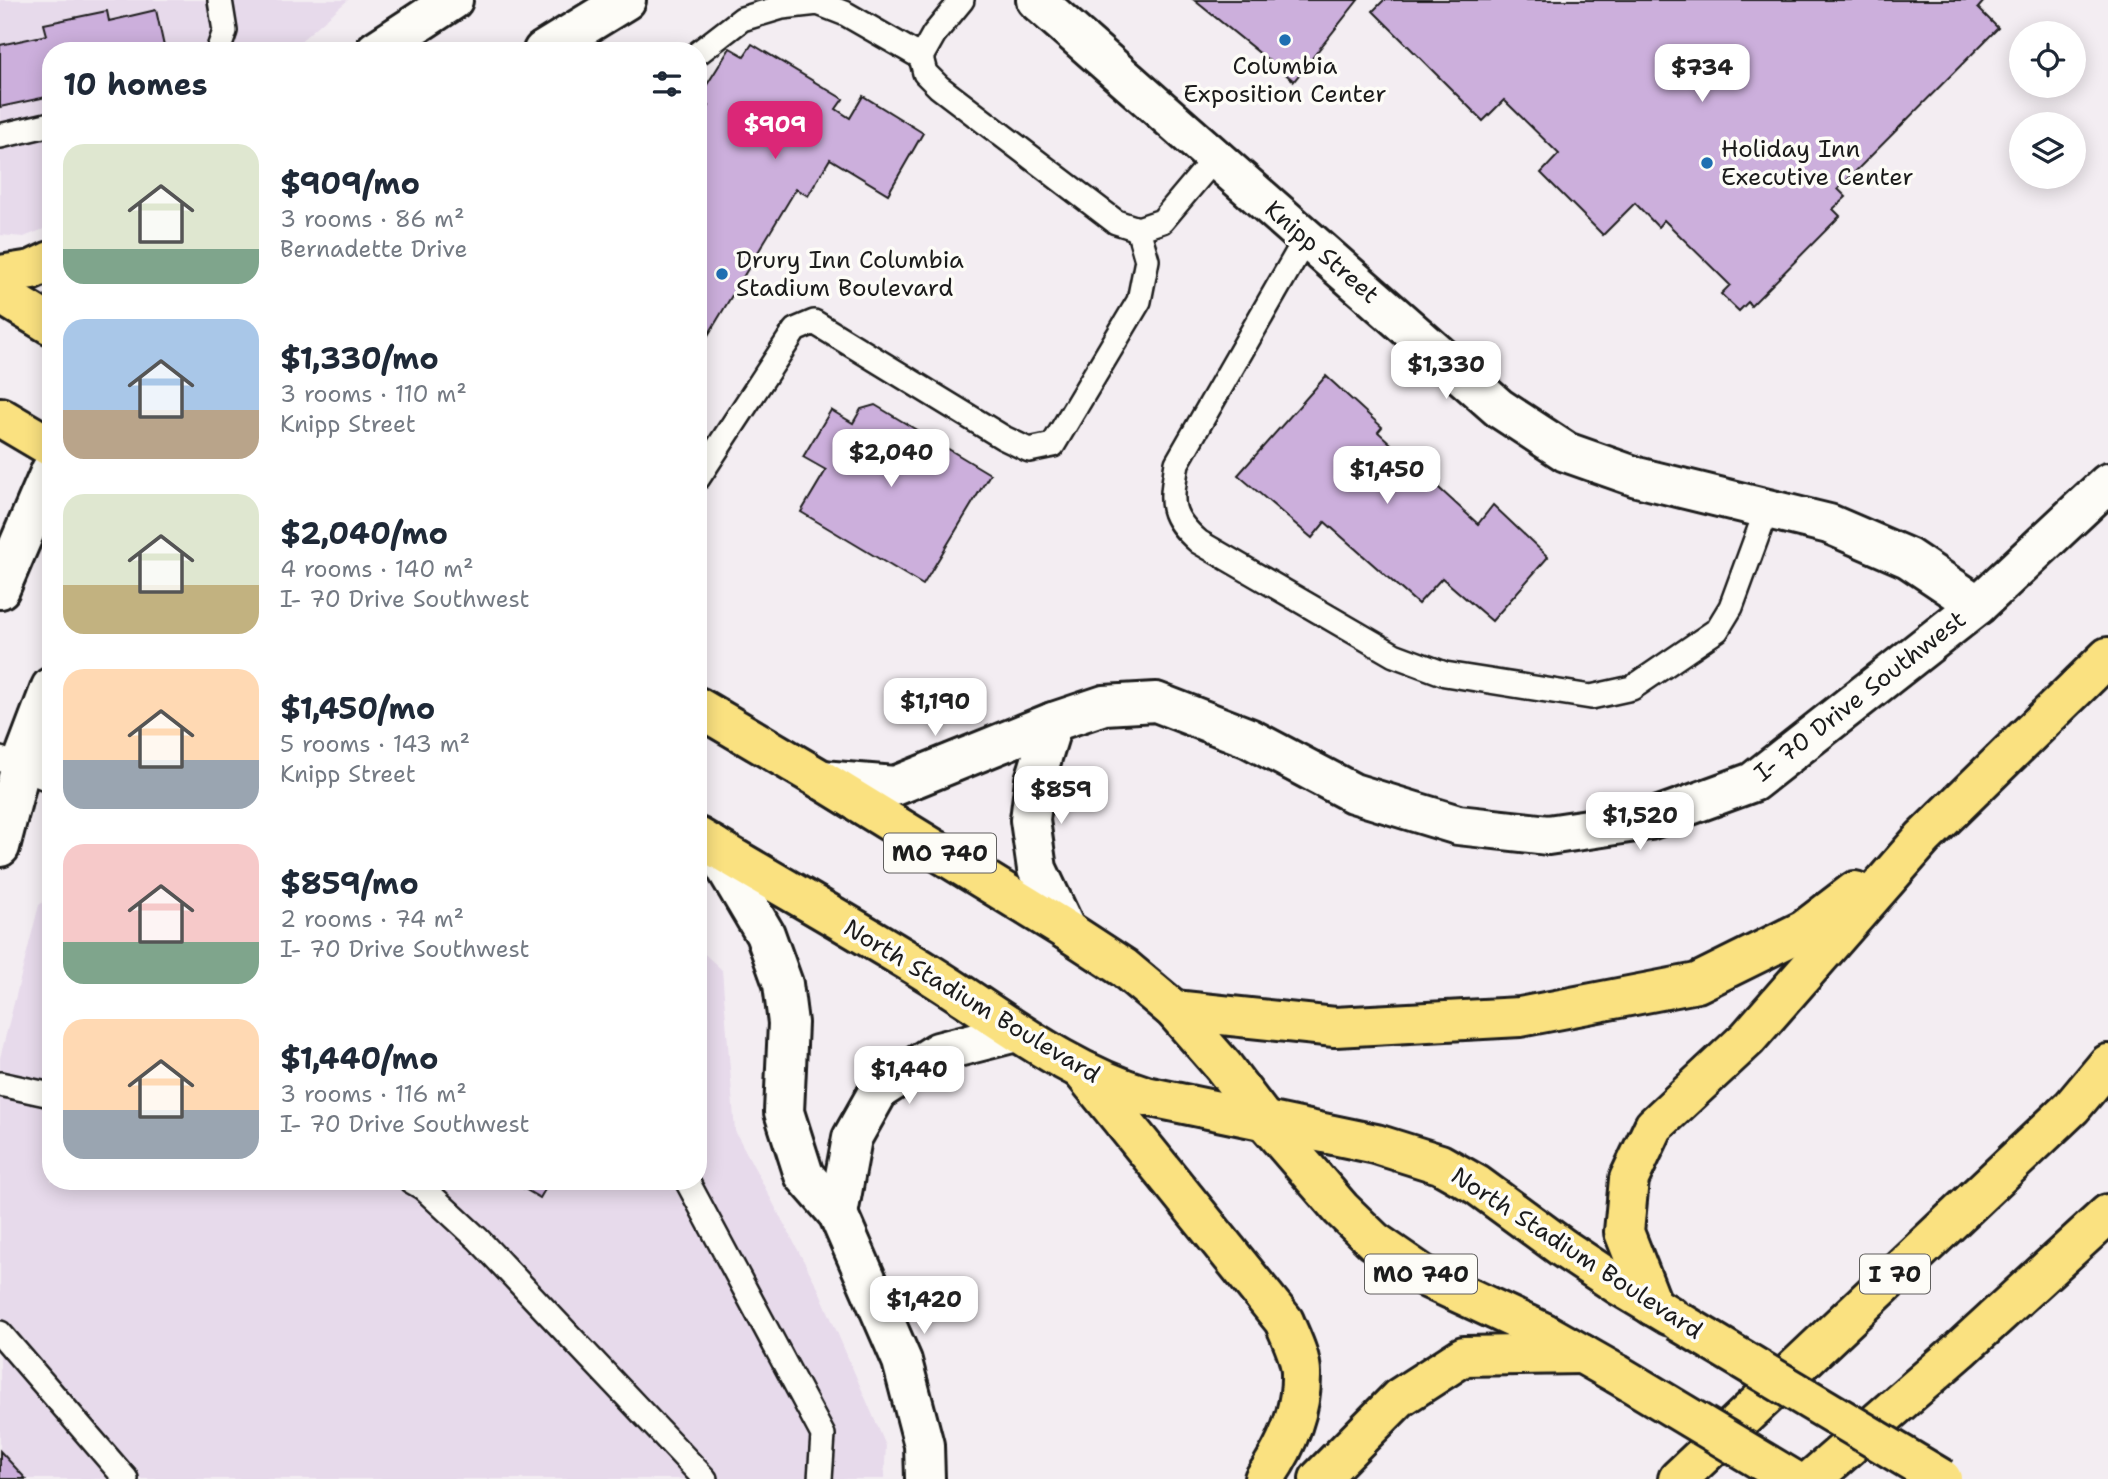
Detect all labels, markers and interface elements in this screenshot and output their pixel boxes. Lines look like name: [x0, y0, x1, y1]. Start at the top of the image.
map controls: [2009, 21, 2086, 189]
button: locate: [2009, 21, 2086, 98]
marker: Columbia Exposition Center: [1277, 32, 1293, 48]
pin: $734: [1661, 44, 1743, 104]
place label: Columbia Exposition Center: [1183, 50, 1387, 110]
text: $734: [1671, 52, 1733, 82]
text: 10 homes: [63, 64, 208, 105]
icon: filters: [648, 65, 686, 103]
pin: $909: [734, 102, 816, 161]
text: $909: [744, 109, 806, 139]
button: layers: [2009, 112, 2086, 189]
place label: Holiday Inn Executive Center: [1721, 133, 1914, 193]
marker: Holiday Inn Executive Center: [1699, 155, 1715, 171]
text: $909/mo: [280, 163, 420, 204]
icon: home: [119, 172, 203, 256]
street label: Knipp Street: [1258, 193, 1386, 311]
text: 3 rooms · 86 m²: [280, 204, 465, 234]
text: Bernadette Drive: [280, 234, 468, 264]
place label: Drury Inn Columbia Stadium Boulevard: [736, 244, 964, 304]
marker: Drury Inn Columbia Stadium Boulevard: [714, 266, 730, 282]
text: $1,330/mo: [280, 338, 439, 379]
pin: $1,330: [1389, 342, 1503, 401]
icon: home: [119, 347, 203, 431]
text: $1,330: [1407, 349, 1485, 379]
text: 3 rooms · 110 m²: [280, 379, 467, 409]
text: Knipp Street: [280, 409, 416, 439]
pin: $2,040: [834, 430, 948, 489]
text: $2,040: [848, 437, 934, 467]
pin: $1,450: [1330, 447, 1444, 506]
text: $1,450: [1349, 454, 1425, 484]
text: $2,040/mo: [280, 513, 448, 554]
icon: home: [119, 522, 203, 606]
text: 4 rooms · 140 m²: [280, 554, 474, 584]
text: I- 70 Drive Southwest: [280, 584, 529, 614]
street label: I- 70 Drive Southwest: [1748, 603, 1972, 789]
pin: $1,190: [878, 678, 992, 738]
text: $1,190: [900, 686, 970, 716]
text: $1,450/mo: [280, 688, 435, 729]
icon: home: [119, 697, 203, 781]
text: 5 rooms · 143 m²: [280, 729, 470, 759]
text: Knipp Street: [280, 759, 416, 789]
pin: $859: [1020, 766, 1102, 826]
text: $859: [1030, 774, 1092, 804]
pin: $1,520: [1583, 792, 1697, 852]
text: $1,520: [1602, 800, 1678, 830]
road number: MO 740: [884, 834, 996, 873]
text: $859/mo: [280, 863, 419, 904]
icon: home: [119, 872, 203, 956]
text: 2 rooms · 74 m²: [280, 904, 464, 934]
street label: North Stadium Boulevard: [838, 912, 1106, 1090]
text: I- 70 Drive Southwest: [280, 934, 529, 964]
text: $1,440/mo: [280, 1038, 438, 1079]
pin: $1,440: [852, 1046, 966, 1106]
icon: home: [119, 1047, 203, 1131]
text: $1,440: [870, 1054, 948, 1084]
text: 3 rooms · 116 m²: [280, 1079, 467, 1109]
text: I- 70 Drive Southwest: [280, 1109, 529, 1139]
street label: North Stadium Boulevard: [1445, 1160, 1709, 1346]
road number: MO 740: [1365, 1254, 1477, 1294]
road number: I 70: [1860, 1254, 1930, 1294]
pin: $1,420: [867, 1276, 981, 1336]
text: $1,420: [886, 1284, 962, 1314]

